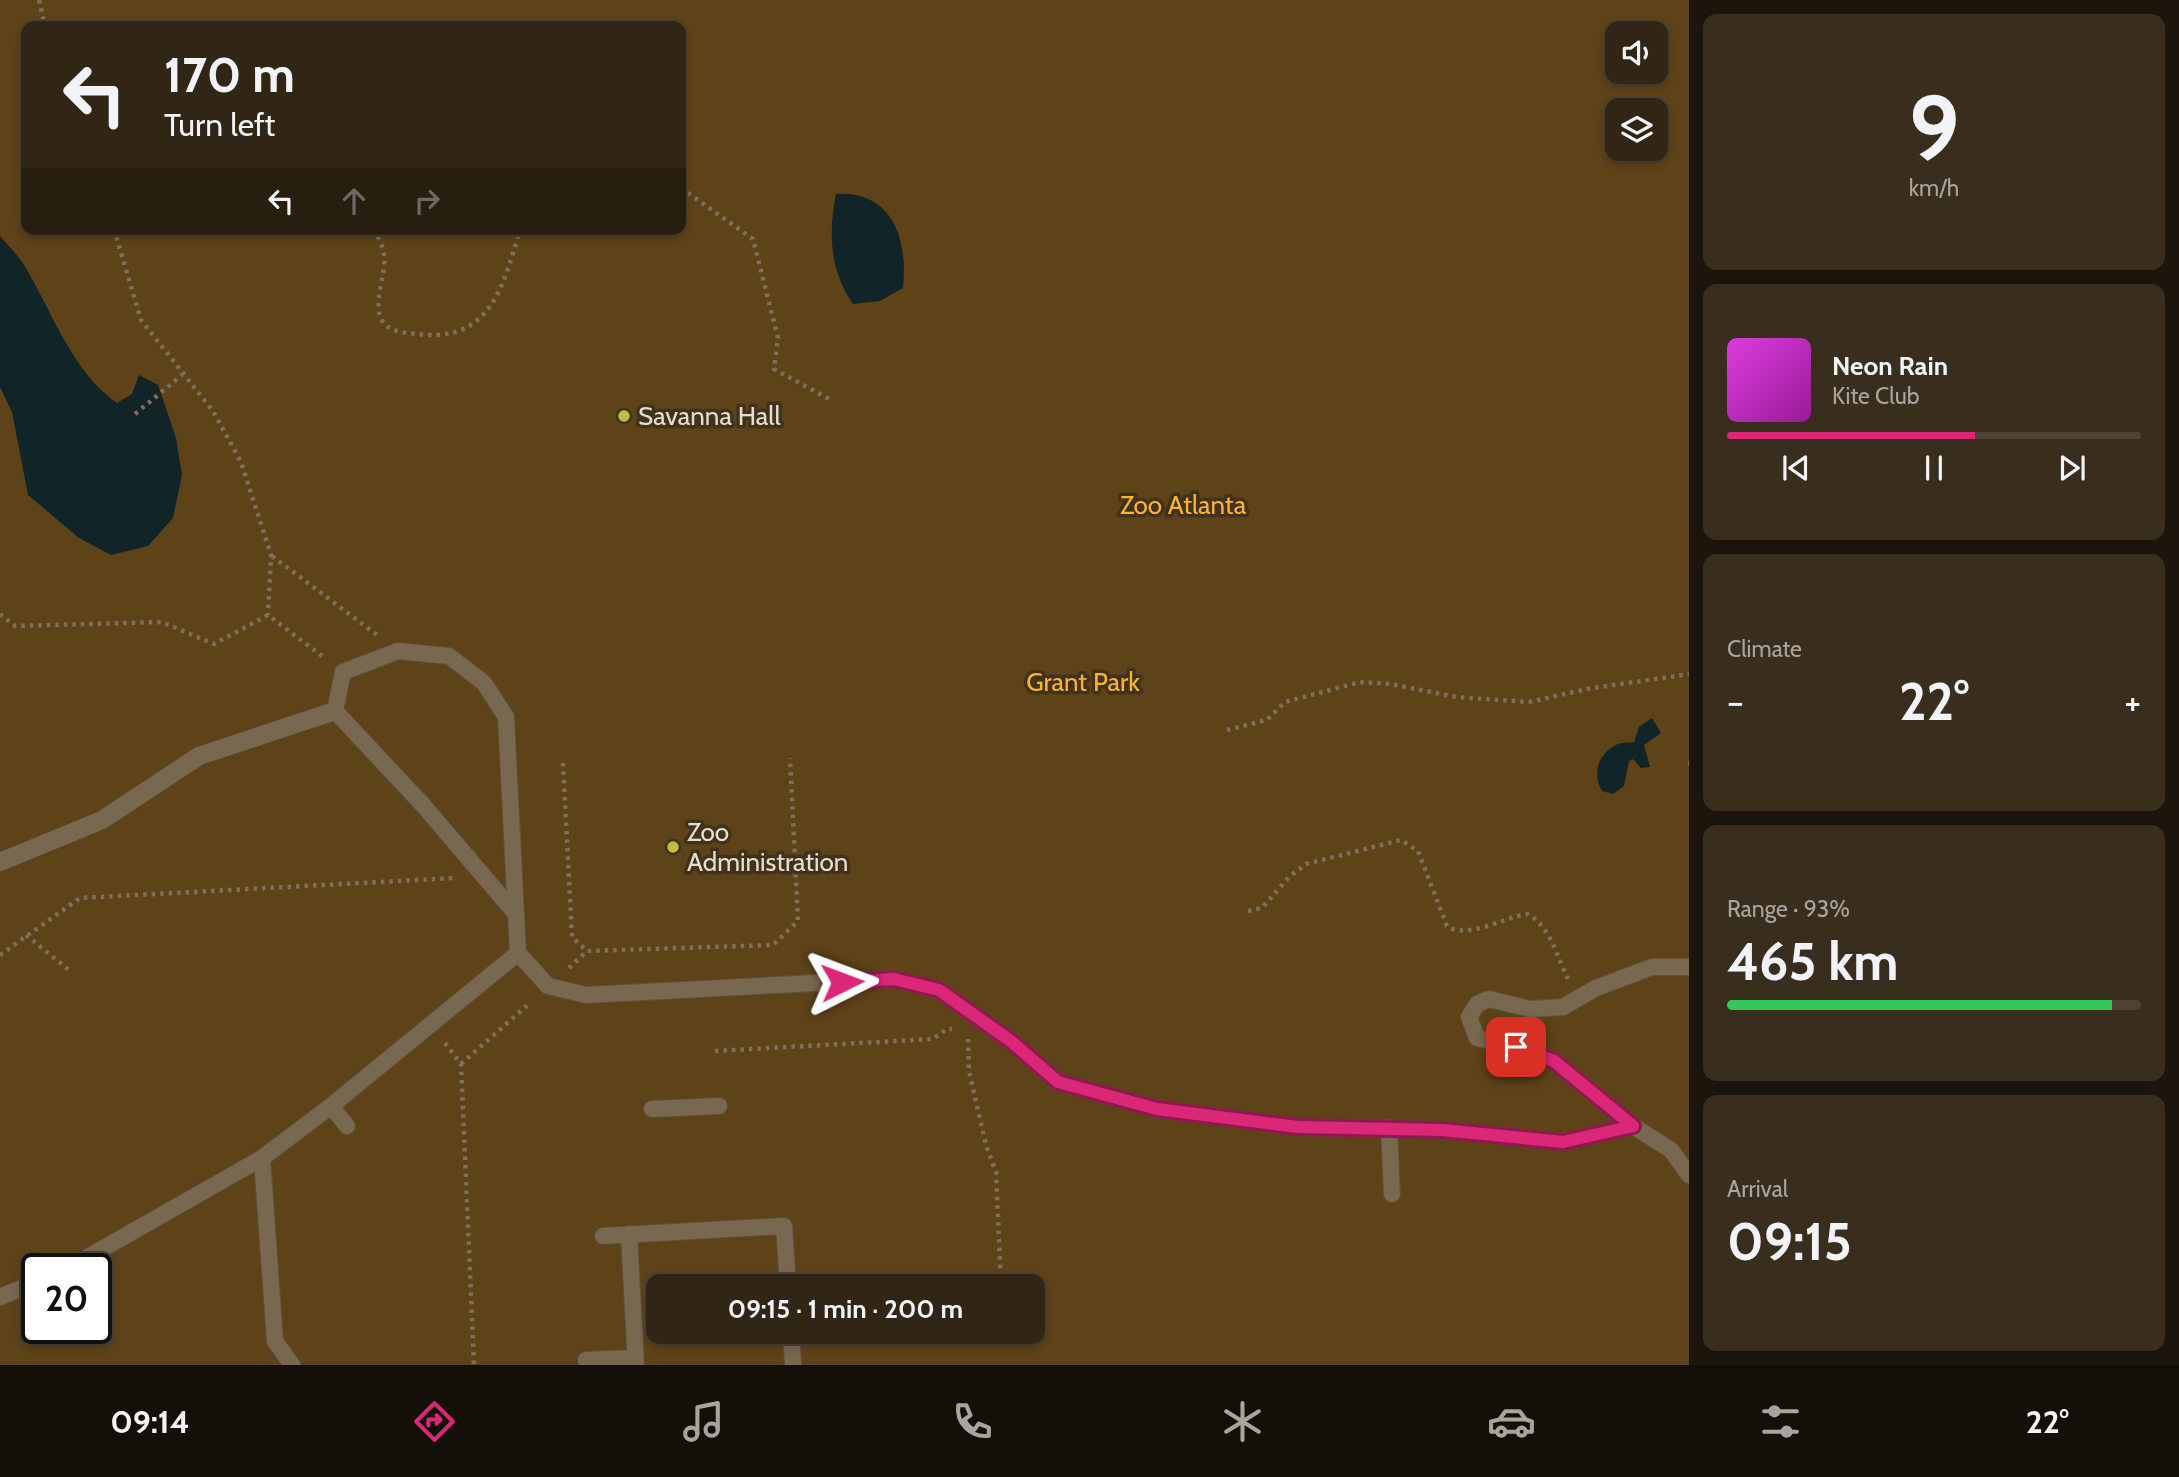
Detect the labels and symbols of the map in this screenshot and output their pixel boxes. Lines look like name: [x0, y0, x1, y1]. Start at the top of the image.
place label: Savanna Hall: [638, 400, 781, 432]
marker: Savanna Hall: [616, 408, 632, 424]
park label: Zoo Atlanta: [1120, 489, 1247, 521]
park label: Grant Park: [1026, 666, 1140, 698]
place label: Zoo Administration: [687, 816, 848, 878]
marker: Zoo Administration: [665, 839, 681, 855]
position arrow: [805, 945, 879, 1019]
pin: [1486, 1017, 1546, 1077]
speed limit sign: 20: [21, 1253, 112, 1344]

